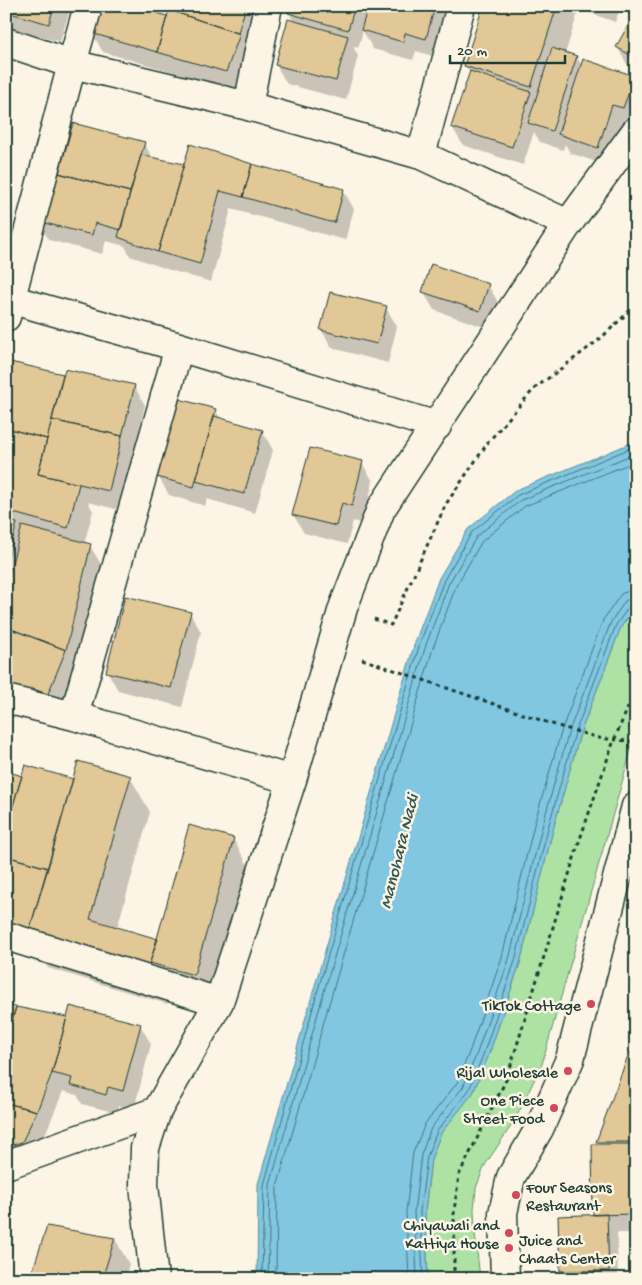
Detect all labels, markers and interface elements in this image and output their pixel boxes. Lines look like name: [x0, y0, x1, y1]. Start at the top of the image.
scale bar: [450, 32, 564, 64]
text: 20 m: [457, 43, 487, 61]
water label: Manohara Nadi: [376, 790, 425, 911]
place label: TikTok Cottage: [482, 998, 582, 1017]
marker: TikTok Cottage: [585, 998, 597, 1010]
place label: Rijal Wholesale: [456, 1065, 559, 1084]
marker: Rijal Wholesale: [562, 1065, 574, 1077]
place label: One Piece Street Food: [463, 1093, 546, 1130]
marker: One Piece Street Food: [548, 1102, 560, 1114]
place label: Four Seasons Restaurant: [525, 1180, 613, 1217]
marker: Four Seasons Restaurant: [510, 1189, 522, 1201]
place label: Chiyawali and Kattiya House: [404, 1218, 501, 1255]
marker: Chiyawali and Kattiya House: [503, 1227, 515, 1239]
place label: Juice and Chaats Center: [519, 1233, 617, 1270]
marker: Juice and Chaats Center: [503, 1242, 515, 1254]

